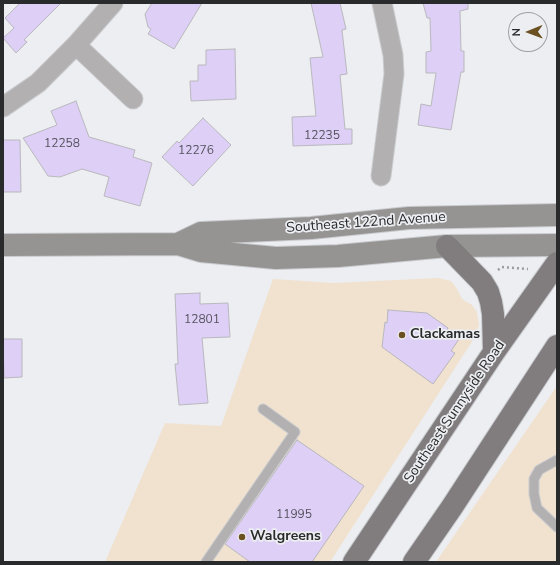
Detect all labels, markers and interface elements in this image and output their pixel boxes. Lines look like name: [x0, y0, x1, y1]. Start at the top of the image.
north arrow: [508, 12, 548, 52]
text: N: [509, 28, 524, 36]
house number: 12235: [304, 129, 340, 143]
house number: 12258: [44, 137, 80, 151]
house number: 12276: [178, 144, 214, 158]
street label: Southeast 122nd Avenue: [286, 209, 446, 237]
house number: 12801: [184, 313, 220, 327]
place label: Clackamas: [410, 327, 480, 343]
marker: Clackamas: [397, 330, 407, 340]
street label: Southeast Sunnyside Road: [401, 338, 509, 486]
house number: 11995: [276, 508, 312, 522]
place label: Walgreens: [250, 529, 321, 545]
marker: Walgreens: [237, 532, 247, 542]

